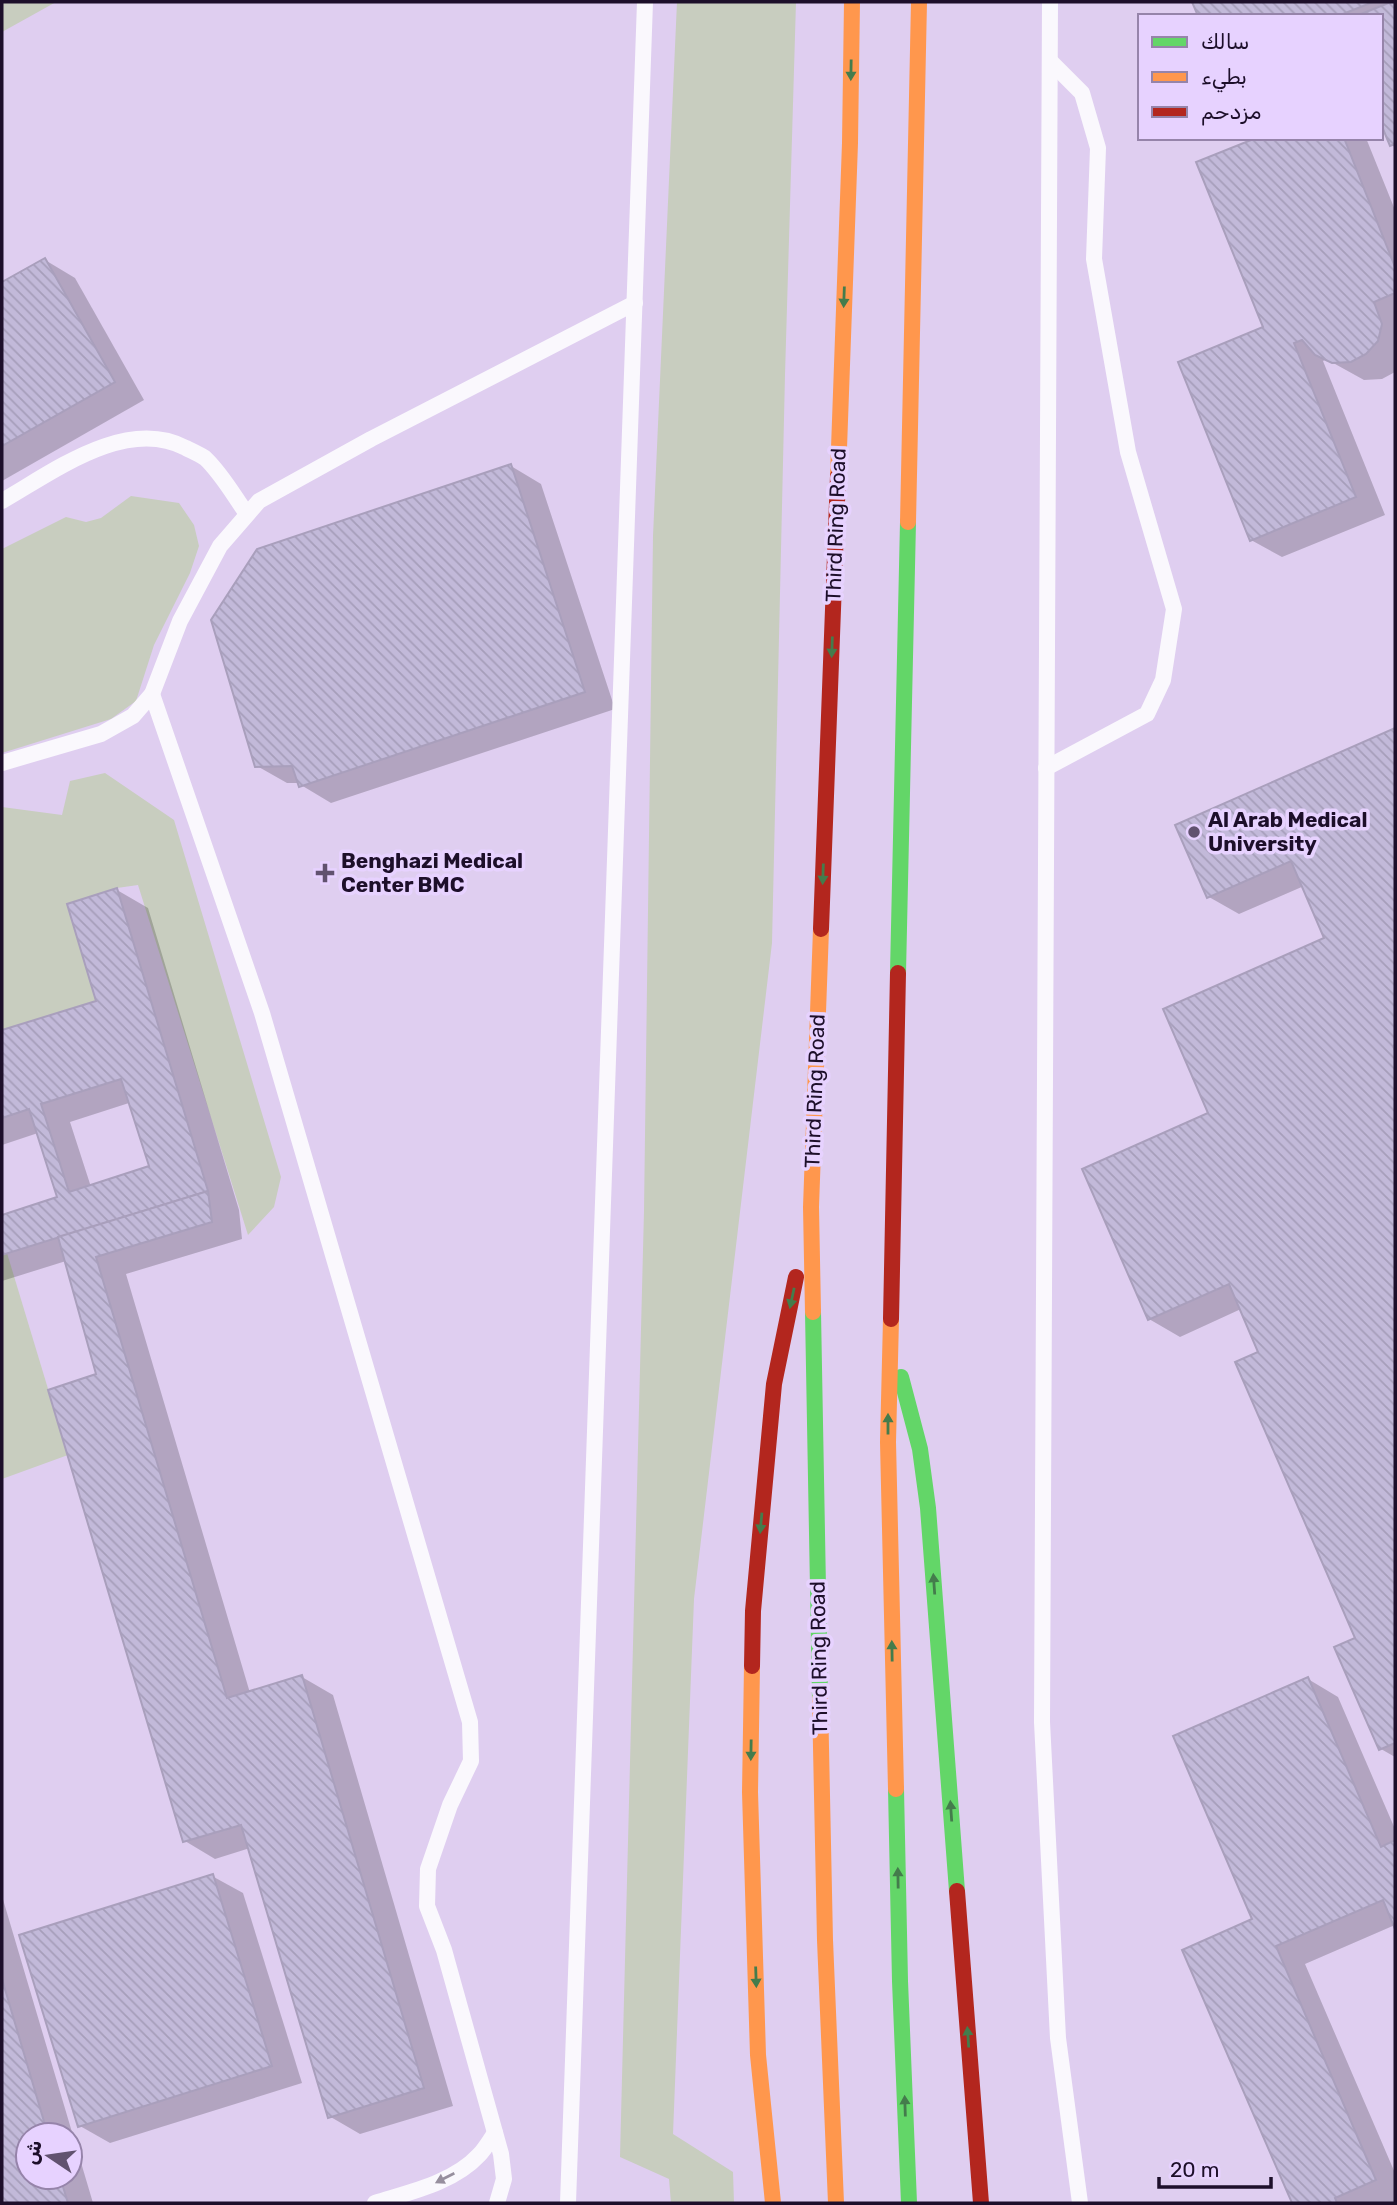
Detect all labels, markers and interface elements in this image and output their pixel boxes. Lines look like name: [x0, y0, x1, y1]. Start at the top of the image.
legend: [1138, 14, 1383, 140]
text: سالك: [1201, 29, 1249, 54]
one-way arrow: [845, 59, 857, 81]
text: بطيء: [1201, 64, 1247, 93]
text: مزدحم: [1201, 99, 1261, 126]
one-way arrow: [839, 287, 850, 309]
street label: Third Ring Road: [820, 448, 851, 602]
one-way arrow: [826, 636, 837, 658]
place label: Al Arab Medical University: [1208, 807, 1367, 856]
marker: Al Arab Medical University: [1186, 824, 1202, 840]
place label: Benghazi Medical Center BMC: [341, 848, 523, 897]
marker: Benghazi Medical Center BMC: [315, 863, 335, 883]
one-way arrow: [818, 864, 829, 886]
street label: Third Ring Road: [799, 1014, 830, 1168]
one-way arrow: [787, 1287, 798, 1309]
one-way arrow: [882, 1412, 894, 1434]
one-way arrow: [755, 1512, 766, 1534]
one-way arrow: [928, 1573, 939, 1595]
street label: Third Ring Road: [805, 1581, 832, 1735]
one-way arrow: [886, 1640, 898, 1662]
one-way arrow: [745, 1739, 757, 1761]
one-way arrow: [945, 1799, 956, 1821]
one-way arrow: [892, 1867, 903, 1889]
one-way arrow: [750, 1966, 761, 1988]
one-way arrow: [962, 2026, 973, 2048]
one-way arrow: [899, 2095, 910, 2117]
north arrow: [14, 2121, 84, 2191]
text: ش: [19, 2138, 47, 2167]
scale bar: [1159, 2146, 1271, 2190]
text: 20 m: [1170, 2157, 1219, 2182]
one-way arrow: [435, 2171, 455, 2183]

